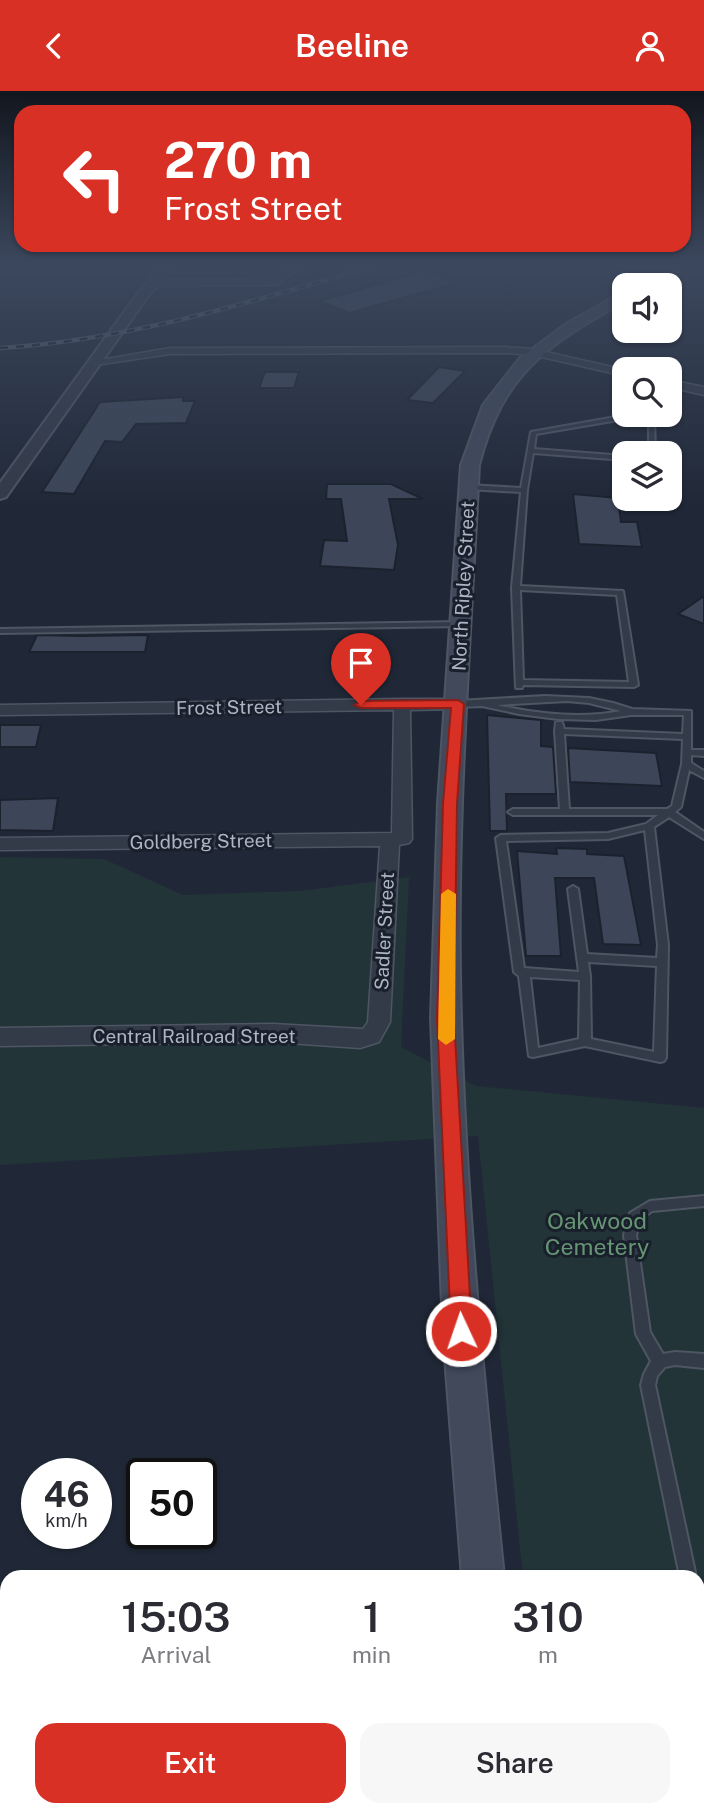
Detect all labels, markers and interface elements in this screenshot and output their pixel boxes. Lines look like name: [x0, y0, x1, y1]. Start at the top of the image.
icon: back: [35, 27, 73, 65]
text: Beeline: [295, 27, 409, 64]
icon: person: [631, 27, 669, 65]
text: 270 m: [164, 131, 312, 189]
icon: left: [49, 133, 140, 224]
text: Frost Street: [164, 190, 343, 227]
map controls: [612, 273, 682, 511]
button: sound: [612, 273, 682, 343]
button: search: [612, 357, 682, 427]
button: layers: [612, 441, 682, 511]
street label: North Ripley Street: [448, 501, 478, 671]
pin: [331, 633, 391, 705]
icon: arrive: [342, 644, 380, 682]
street label: Frost Street: [176, 695, 282, 719]
street label: Goldberg Street: [130, 829, 272, 853]
street label: Sadler Street: [370, 871, 398, 991]
street label: Central Railroad Street: [92, 1025, 296, 1047]
park label: Oakwood Cemetery: [545, 1207, 649, 1260]
position arrow: [424, 1294, 498, 1368]
speed limit sign: 50: [126, 1458, 217, 1549]
text: 46: [43, 1474, 90, 1515]
text: km/h: [45, 1510, 88, 1531]
text: 15:03: [121, 1592, 231, 1641]
text: 1: [363, 1592, 380, 1641]
text: 310: [512, 1592, 584, 1641]
text: Arrival: [140, 1641, 211, 1668]
text: min: [352, 1641, 391, 1668]
text: m: [538, 1641, 558, 1668]
button: Exit: [35, 1723, 346, 1803]
button: Share: [360, 1723, 670, 1803]

